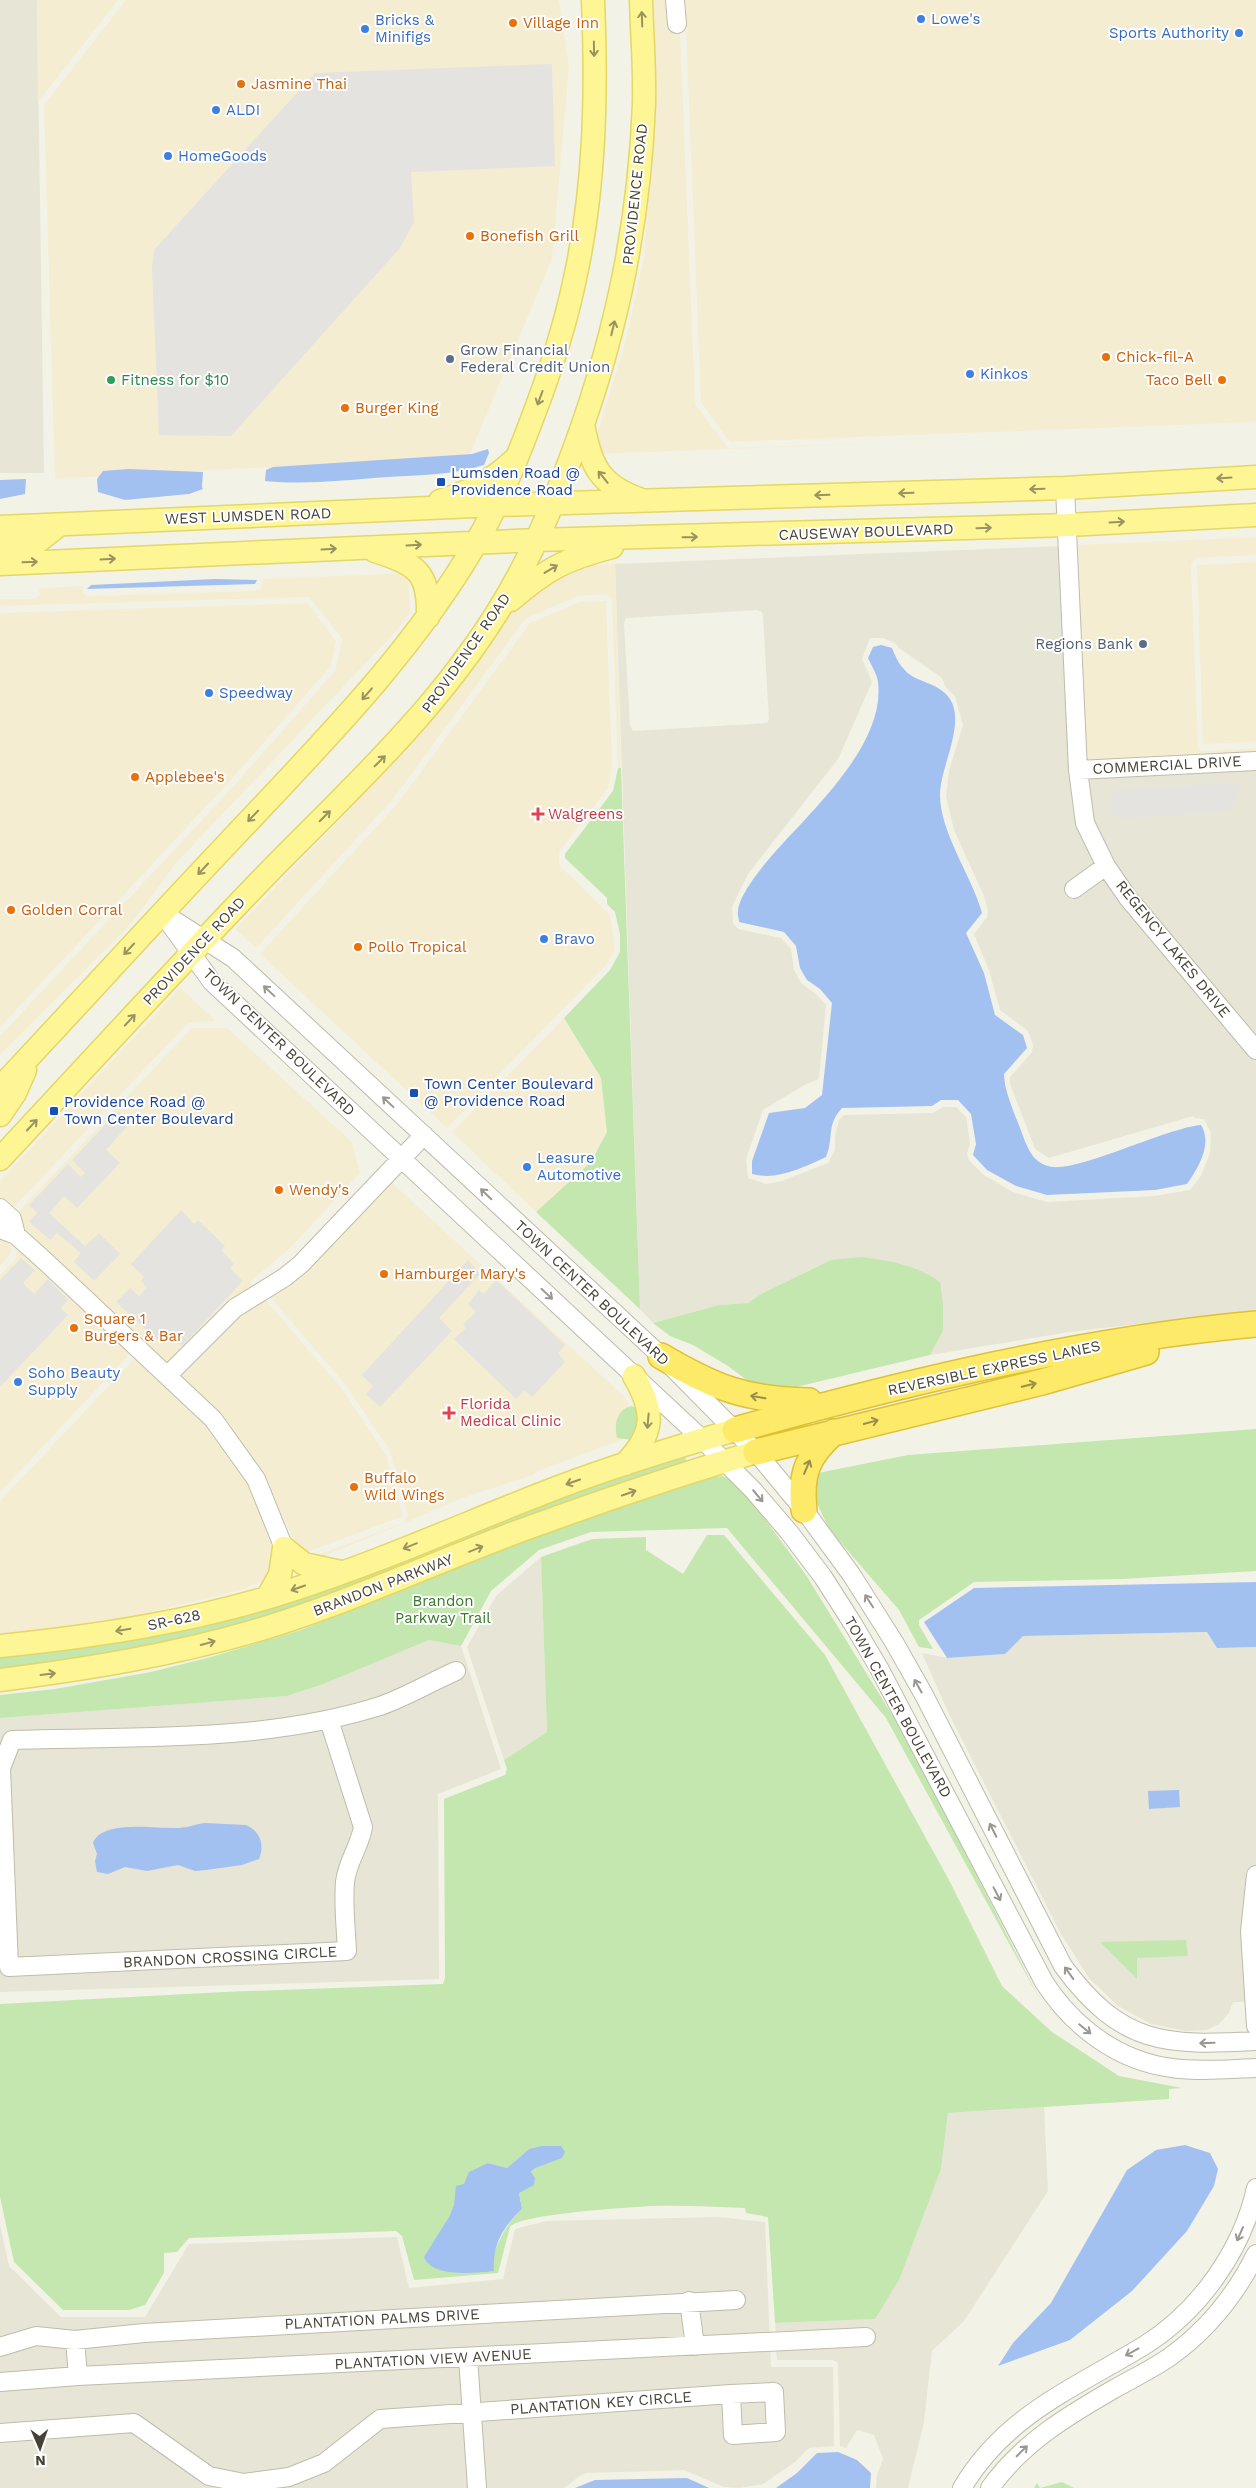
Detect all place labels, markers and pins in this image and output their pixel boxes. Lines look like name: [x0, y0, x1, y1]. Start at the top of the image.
place label: Lowe's: [931, 10, 981, 28]
place label: Bricks & Minifigs: [375, 11, 435, 46]
marker: Lowe's: [915, 13, 927, 25]
place label: Village Inn: [523, 14, 599, 32]
marker: Village Inn: [507, 17, 519, 29]
marker: Bricks & Minifigs: [359, 23, 371, 35]
place label: Sports Authority: [1109, 24, 1229, 42]
marker: Sports Authority: [1233, 27, 1245, 39]
place label: Jasmine Thai: [251, 75, 347, 93]
marker: Jasmine Thai: [235, 78, 247, 90]
place label: ALDI: [226, 101, 260, 119]
marker: ALDI: [210, 104, 222, 116]
place label: HomeGoods: [178, 147, 267, 165]
marker: HomeGoods: [162, 150, 174, 162]
place label: Bonefish Grill: [480, 227, 579, 245]
marker: Bonefish Grill: [464, 230, 476, 242]
place label: Grow Financial Federal Credit Union: [460, 341, 610, 376]
place label: Chick-fil-A: [1116, 348, 1194, 366]
marker: Chick-fil-A: [1100, 351, 1112, 363]
marker: Grow Financial Federal Credit Union: [444, 353, 456, 365]
place label: Kinkos: [980, 365, 1028, 383]
marker: Kinkos: [964, 368, 976, 380]
place label: Fitness for $10: [121, 371, 229, 389]
place label: Taco Bell: [1146, 371, 1212, 389]
marker: Fitness for $10: [105, 374, 117, 386]
marker: Taco Bell: [1216, 374, 1228, 386]
place label: Burger King: [355, 399, 438, 417]
marker: Burger King: [339, 402, 351, 414]
place label: Lumsden Road @ Providence Road: [451, 464, 580, 499]
marker: Lumsden Road @ Providence Road: [435, 476, 447, 488]
place label: Regions Bank: [1035, 635, 1133, 653]
marker: Regions Bank: [1137, 638, 1149, 650]
place label: Speedway: [219, 684, 293, 702]
marker: Speedway: [203, 687, 215, 699]
place label: Applebee's: [145, 768, 225, 786]
marker: Applebee's: [129, 771, 141, 783]
place label: Walgreens: [548, 805, 623, 823]
marker: Walgreens: [532, 808, 544, 820]
place label: Golden Corral: [21, 901, 123, 919]
marker: Golden Corral: [5, 904, 17, 916]
place label: Bravo: [554, 930, 595, 948]
marker: Bravo: [538, 933, 550, 945]
place label: Pollo Tropical: [368, 938, 467, 956]
marker: Pollo Tropical: [352, 941, 364, 953]
place label: Town Center Boulevard @ Providence Road: [424, 1075, 594, 1110]
marker: Town Center Boulevard @ Providence Road: [408, 1087, 420, 1099]
place label: Providence Road @ Town Center Boulevard: [64, 1093, 234, 1128]
marker: Providence Road @ Town Center Boulevard: [48, 1105, 60, 1117]
place label: Leasure Automotive: [537, 1149, 621, 1184]
marker: Leasure Automotive: [521, 1161, 533, 1173]
place label: Wendy's: [289, 1181, 349, 1199]
marker: Wendy's: [273, 1184, 285, 1196]
place label: Hamburger Mary's: [394, 1265, 526, 1283]
marker: Hamburger Mary's: [378, 1268, 390, 1280]
place label: Square 1 Burgers & Bar: [84, 1310, 183, 1345]
marker: Square 1 Burgers & Bar: [68, 1322, 80, 1334]
place label: Soho Beauty Supply: [28, 1364, 120, 1399]
marker: Soho Beauty Supply: [12, 1376, 24, 1388]
place label: Florida Medical Clinic: [460, 1395, 561, 1430]
marker: Florida Medical Clinic: [442, 1406, 456, 1420]
place label: Buffalo Wild Wings: [364, 1469, 445, 1504]
marker: Buffalo Wild Wings: [348, 1481, 360, 1493]

